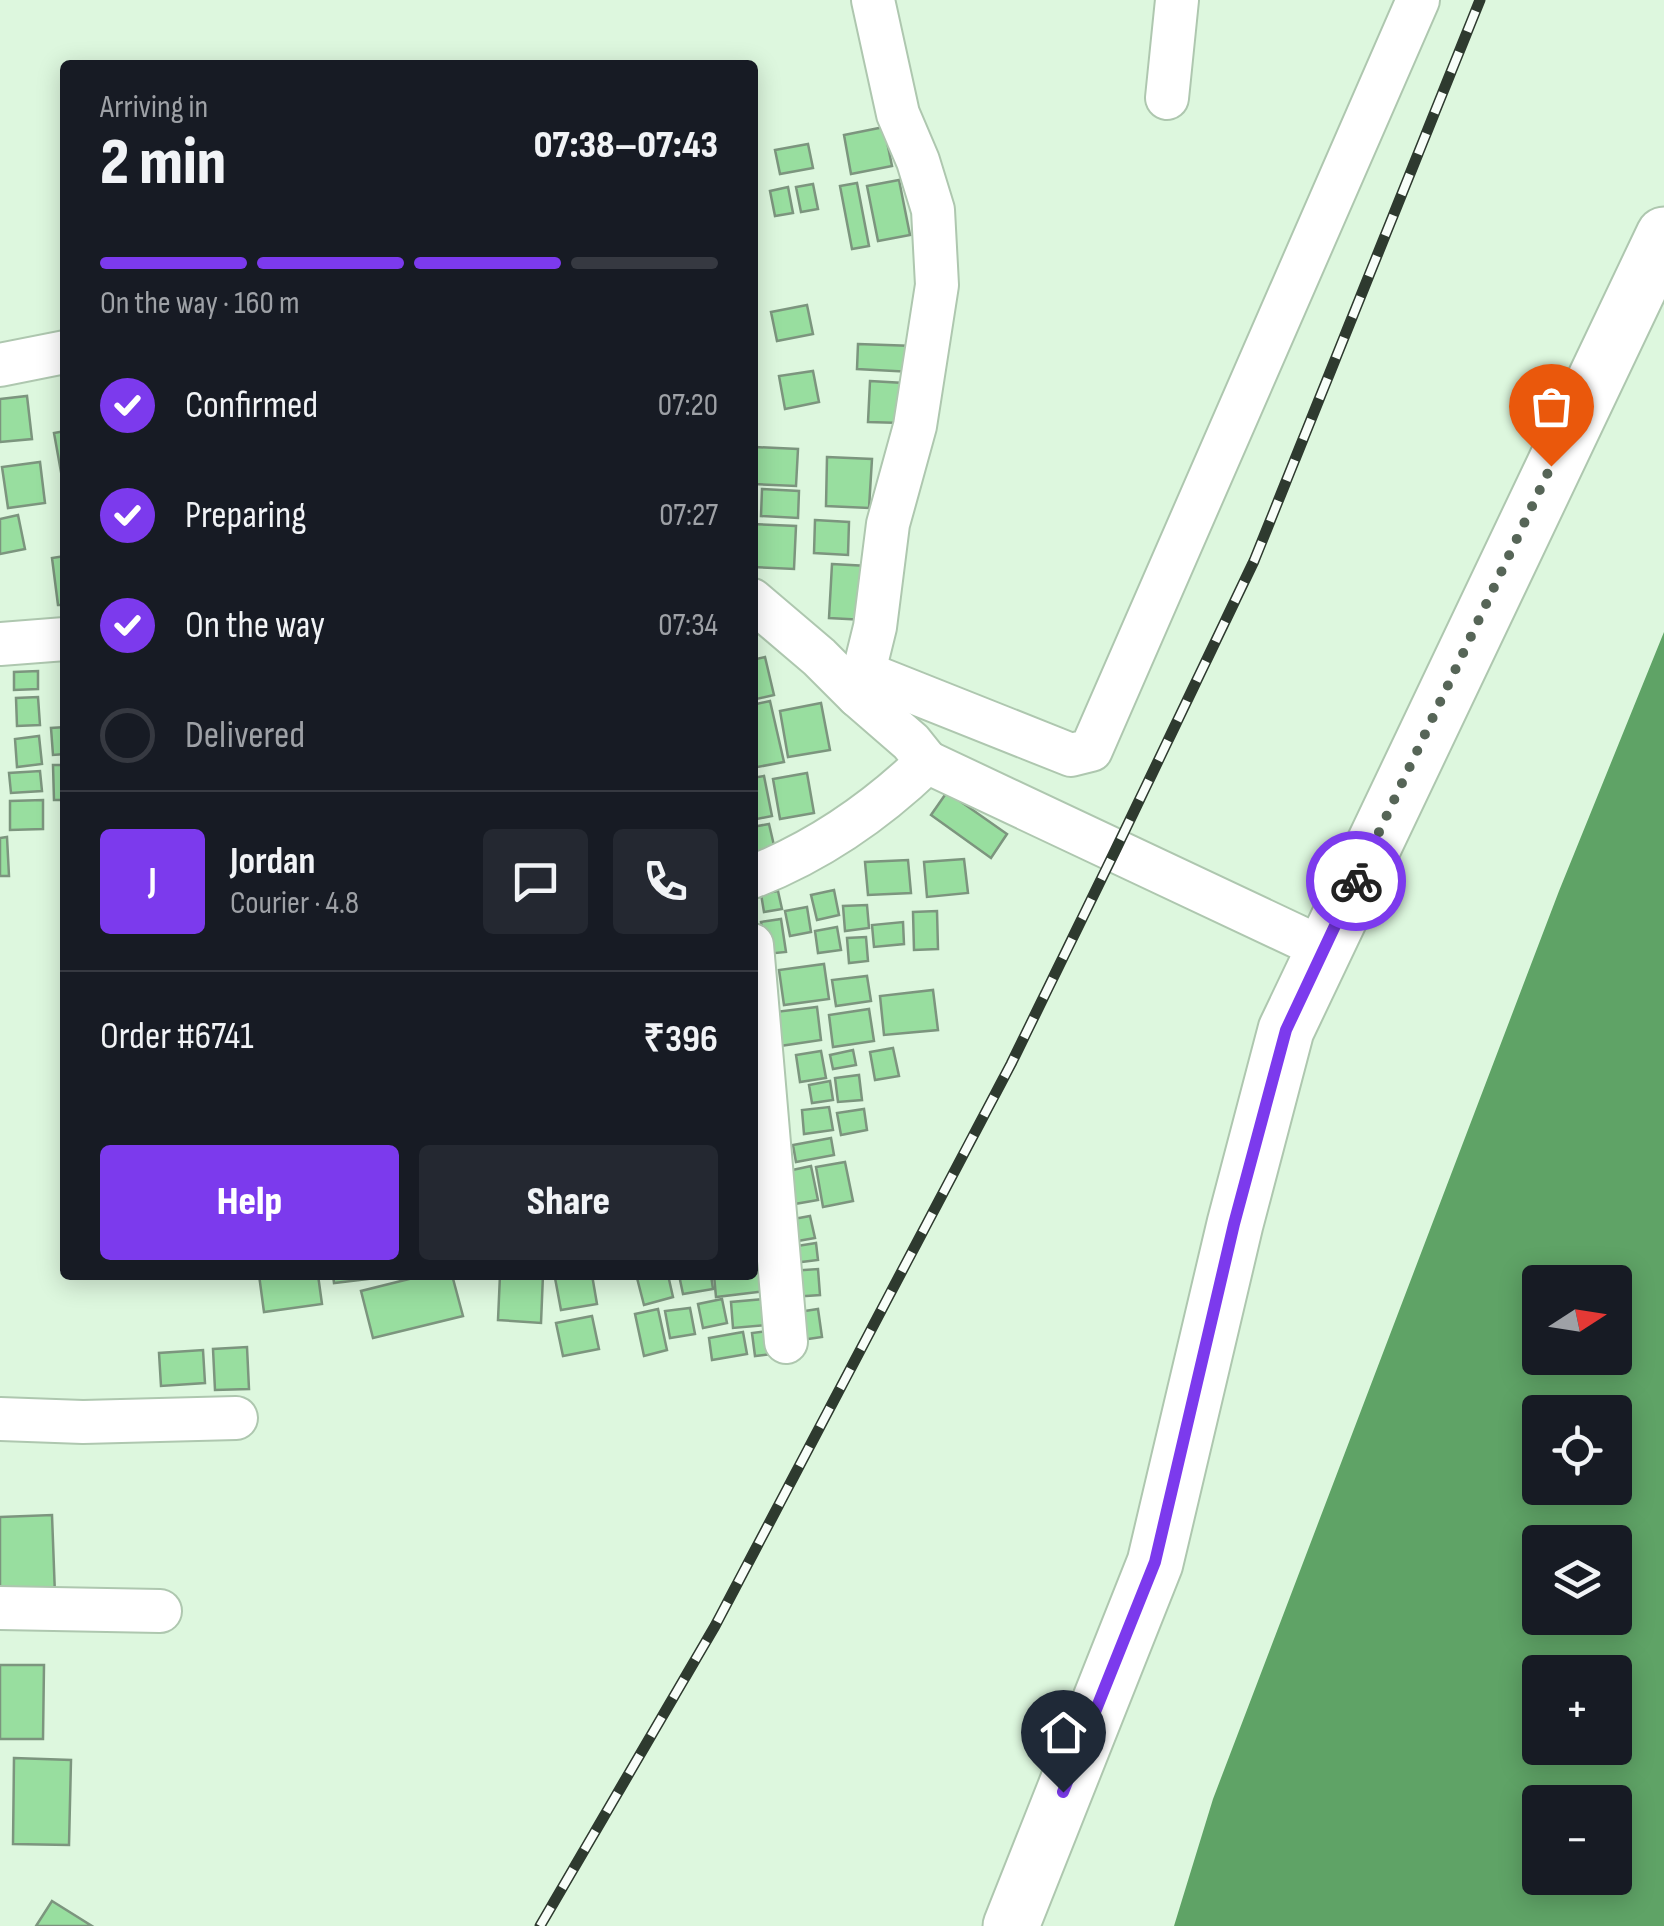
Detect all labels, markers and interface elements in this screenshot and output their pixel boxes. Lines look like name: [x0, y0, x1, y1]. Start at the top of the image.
text: Arriving in: [100, 88, 208, 127]
text: 07:38–07:43: [534, 123, 718, 168]
text: 2 min: [100, 125, 226, 203]
text: On the way · 160 m: [100, 284, 299, 323]
pin: [1509, 364, 1594, 467]
icon: check: [100, 378, 155, 433]
icon: bag: [1524, 379, 1579, 434]
text: Confirmed: [185, 383, 318, 428]
text: 07:20: [658, 386, 718, 425]
icon: check: [100, 488, 155, 543]
text: Preparing: [185, 493, 306, 538]
text: 07:27: [659, 496, 718, 535]
icon: check: [100, 598, 155, 653]
text: On the way: [185, 603, 325, 648]
text: 07:34: [658, 606, 718, 645]
text: Delivered: [185, 713, 305, 758]
button: chat: [483, 829, 588, 934]
button: phone: [613, 829, 718, 934]
courier: [1306, 831, 1406, 931]
text: Jordan: [230, 839, 315, 884]
icon: bike: [1329, 854, 1384, 909]
text: J: [148, 859, 157, 904]
text: Courier · 4.8: [230, 884, 359, 923]
text: Order #6741: [100, 1014, 254, 1059]
text: ₹396: [643, 1017, 718, 1062]
button: Help: [100, 1145, 399, 1260]
button: Share: [419, 1145, 718, 1260]
north arrow: [1522, 1265, 1632, 1375]
map controls: [1522, 1265, 1632, 1895]
button: locate: [1522, 1395, 1632, 1505]
button: layers: [1522, 1525, 1632, 1635]
button: +: [1522, 1655, 1632, 1765]
pin: [1021, 1690, 1106, 1793]
icon: home: [1036, 1705, 1091, 1760]
button: −: [1522, 1785, 1632, 1895]

